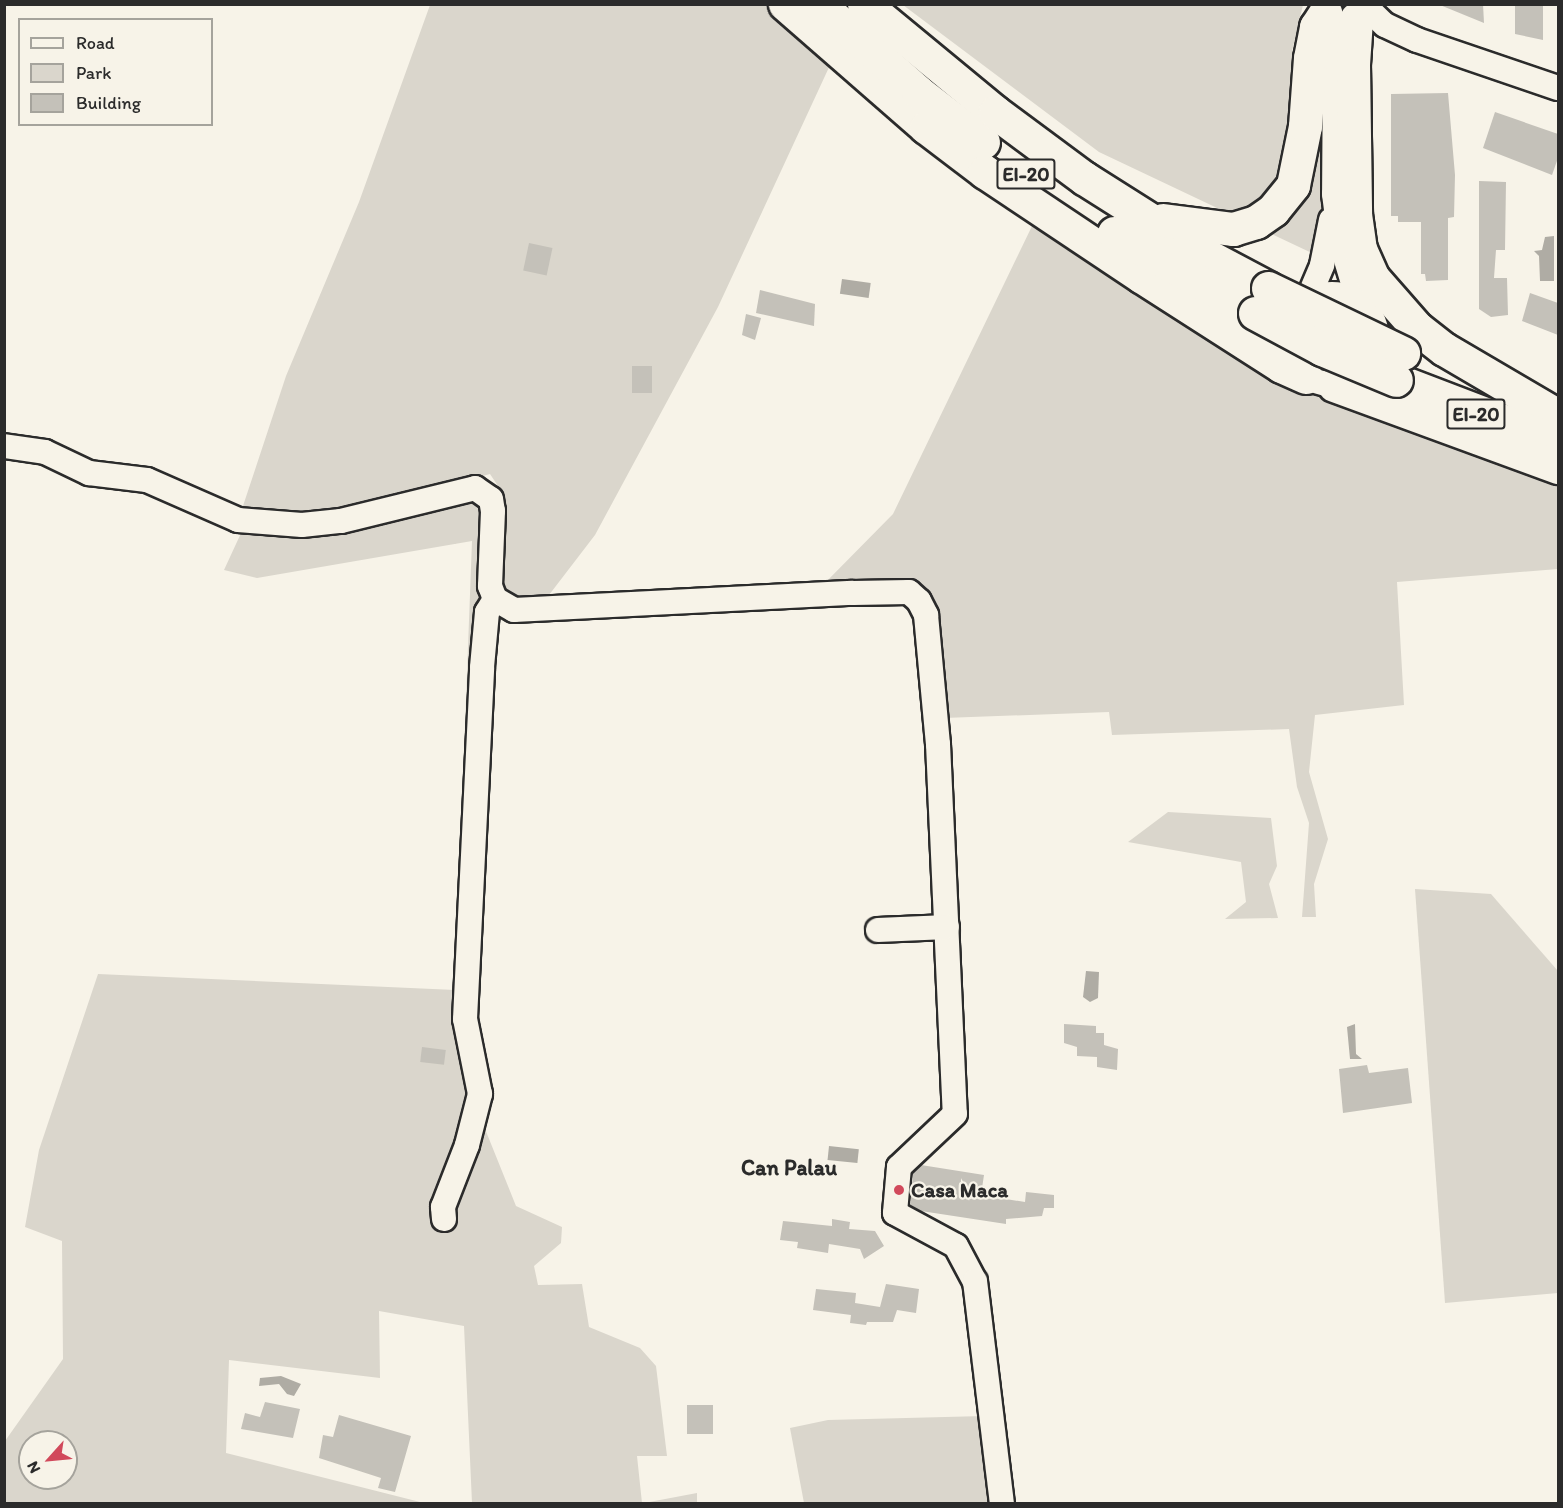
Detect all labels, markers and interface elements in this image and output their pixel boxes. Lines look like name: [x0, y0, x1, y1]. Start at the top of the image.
legend: [18, 18, 213, 126]
text: Road: [76, 32, 115, 54]
text: Park: [76, 62, 111, 84]
text: Building: [76, 92, 141, 114]
road number: EI-20: [996, 157, 1056, 191]
road number: EI-20: [1446, 397, 1506, 431]
district label: Can Palau: [741, 1155, 837, 1181]
place label: Casa Maca: [911, 1177, 1007, 1203]
marker: Casa Maca: [892, 1183, 906, 1197]
north arrow: [18, 1430, 78, 1490]
text: N: [22, 1458, 44, 1477]

